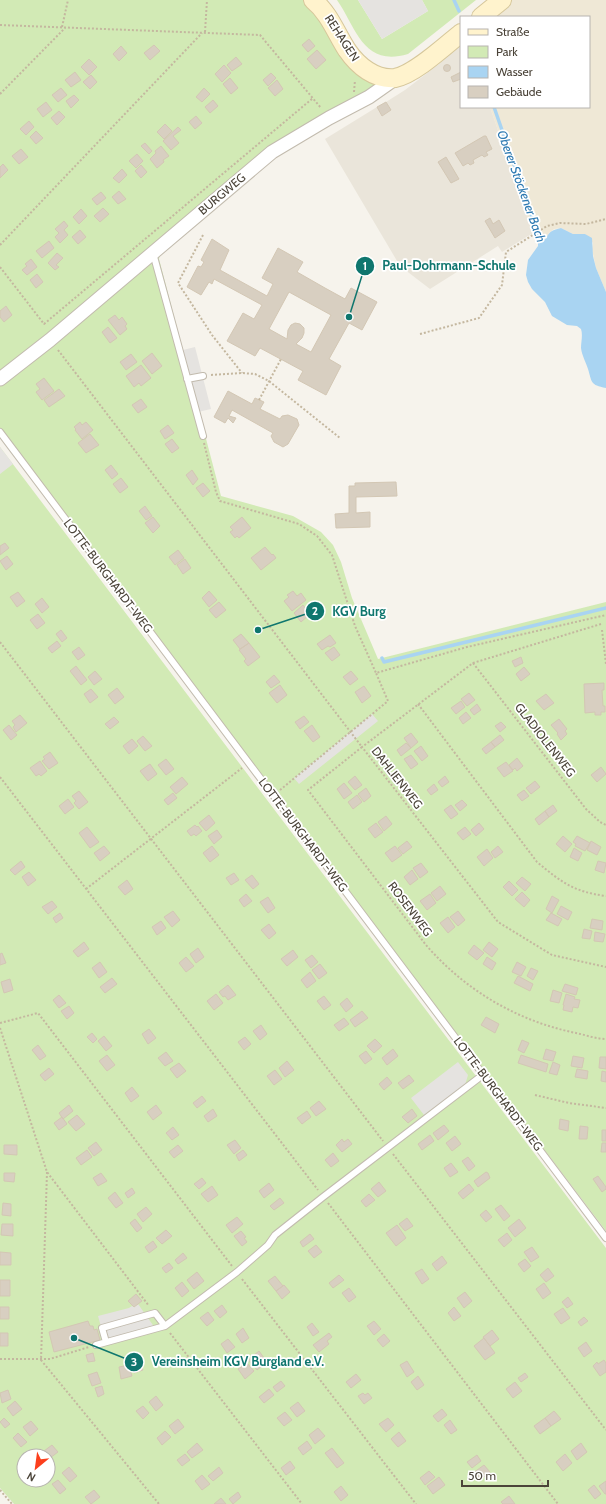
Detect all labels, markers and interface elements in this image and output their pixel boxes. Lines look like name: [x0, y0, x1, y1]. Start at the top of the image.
street label: REHAGEN: [322, 12, 363, 64]
legend: [460, 16, 590, 108]
text: Straße: [496, 24, 529, 39]
text: Park: [496, 44, 518, 59]
text: Wasser: [496, 64, 533, 79]
text: Gebäude: [496, 84, 542, 99]
water label: Oberer Stöckener Bach: [494, 128, 550, 244]
street label: BURGWEG: [195, 170, 248, 218]
callout: Paul-Dohrmann-Schule: [355, 253, 524, 278]
text: Paul-Dohrmann-Schule: [382, 257, 516, 273]
text: 1: [363, 258, 367, 273]
street label: LOTTE-BURGHARDT-WEG: [61, 516, 156, 636]
callout: KGV Burg: [305, 599, 394, 624]
text: 2: [312, 603, 318, 618]
text: KGV Burg: [332, 603, 386, 619]
street label: GLADIOLENWEG: [512, 700, 579, 780]
street label: DAHLIENWEG: [369, 744, 426, 812]
street label: LOTTE-BURGHARDT-WEG: [256, 775, 351, 895]
street label: ROSENWEG: [385, 878, 436, 939]
street label: LOTTE-BURGHARDT-WEG: [451, 1034, 546, 1154]
callout: Vereinsheim KGV Burgland e.V.: [124, 1349, 332, 1374]
text: Vereinsheim KGV Burgland e.V.: [152, 1353, 324, 1369]
text: 3: [131, 1354, 137, 1369]
north arrow: [16, 1448, 56, 1488]
scale bar: [462, 1462, 548, 1488]
text: 50 m: [468, 1468, 496, 1483]
text: N: [24, 1469, 38, 1485]

